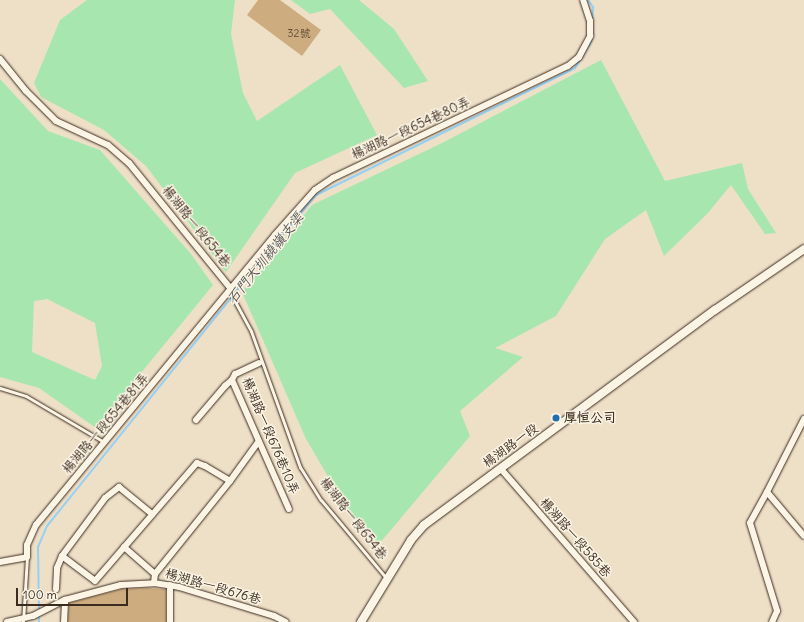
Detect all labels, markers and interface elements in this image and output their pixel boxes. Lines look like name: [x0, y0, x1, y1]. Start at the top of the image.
house number: 32號: [287, 26, 311, 40]
street label: 楊湖路一段654巷80弄: [349, 95, 473, 163]
street label: 楊湖路一段654巷: [158, 183, 234, 271]
water label: 石門大圳繞嶺支渠: [223, 209, 307, 307]
street label: 楊湖路一段654巷81弄: [59, 371, 153, 477]
street label: 楊湖路一段676巷10弄: [238, 375, 302, 497]
place label: 厚恒公司: [564, 410, 616, 426]
marker: 厚恒公司: [551, 413, 561, 423]
street label: 楊湖路一段: [480, 421, 542, 471]
street label: 楊湖路一段654巷: [316, 475, 390, 563]
street label: 楊湖路一段585巷: [536, 495, 614, 581]
street label: 楊湖路一段676巷: [163, 566, 263, 608]
scale bar: [18, 580, 130, 606]
text: 100 m: [23, 587, 57, 602]

